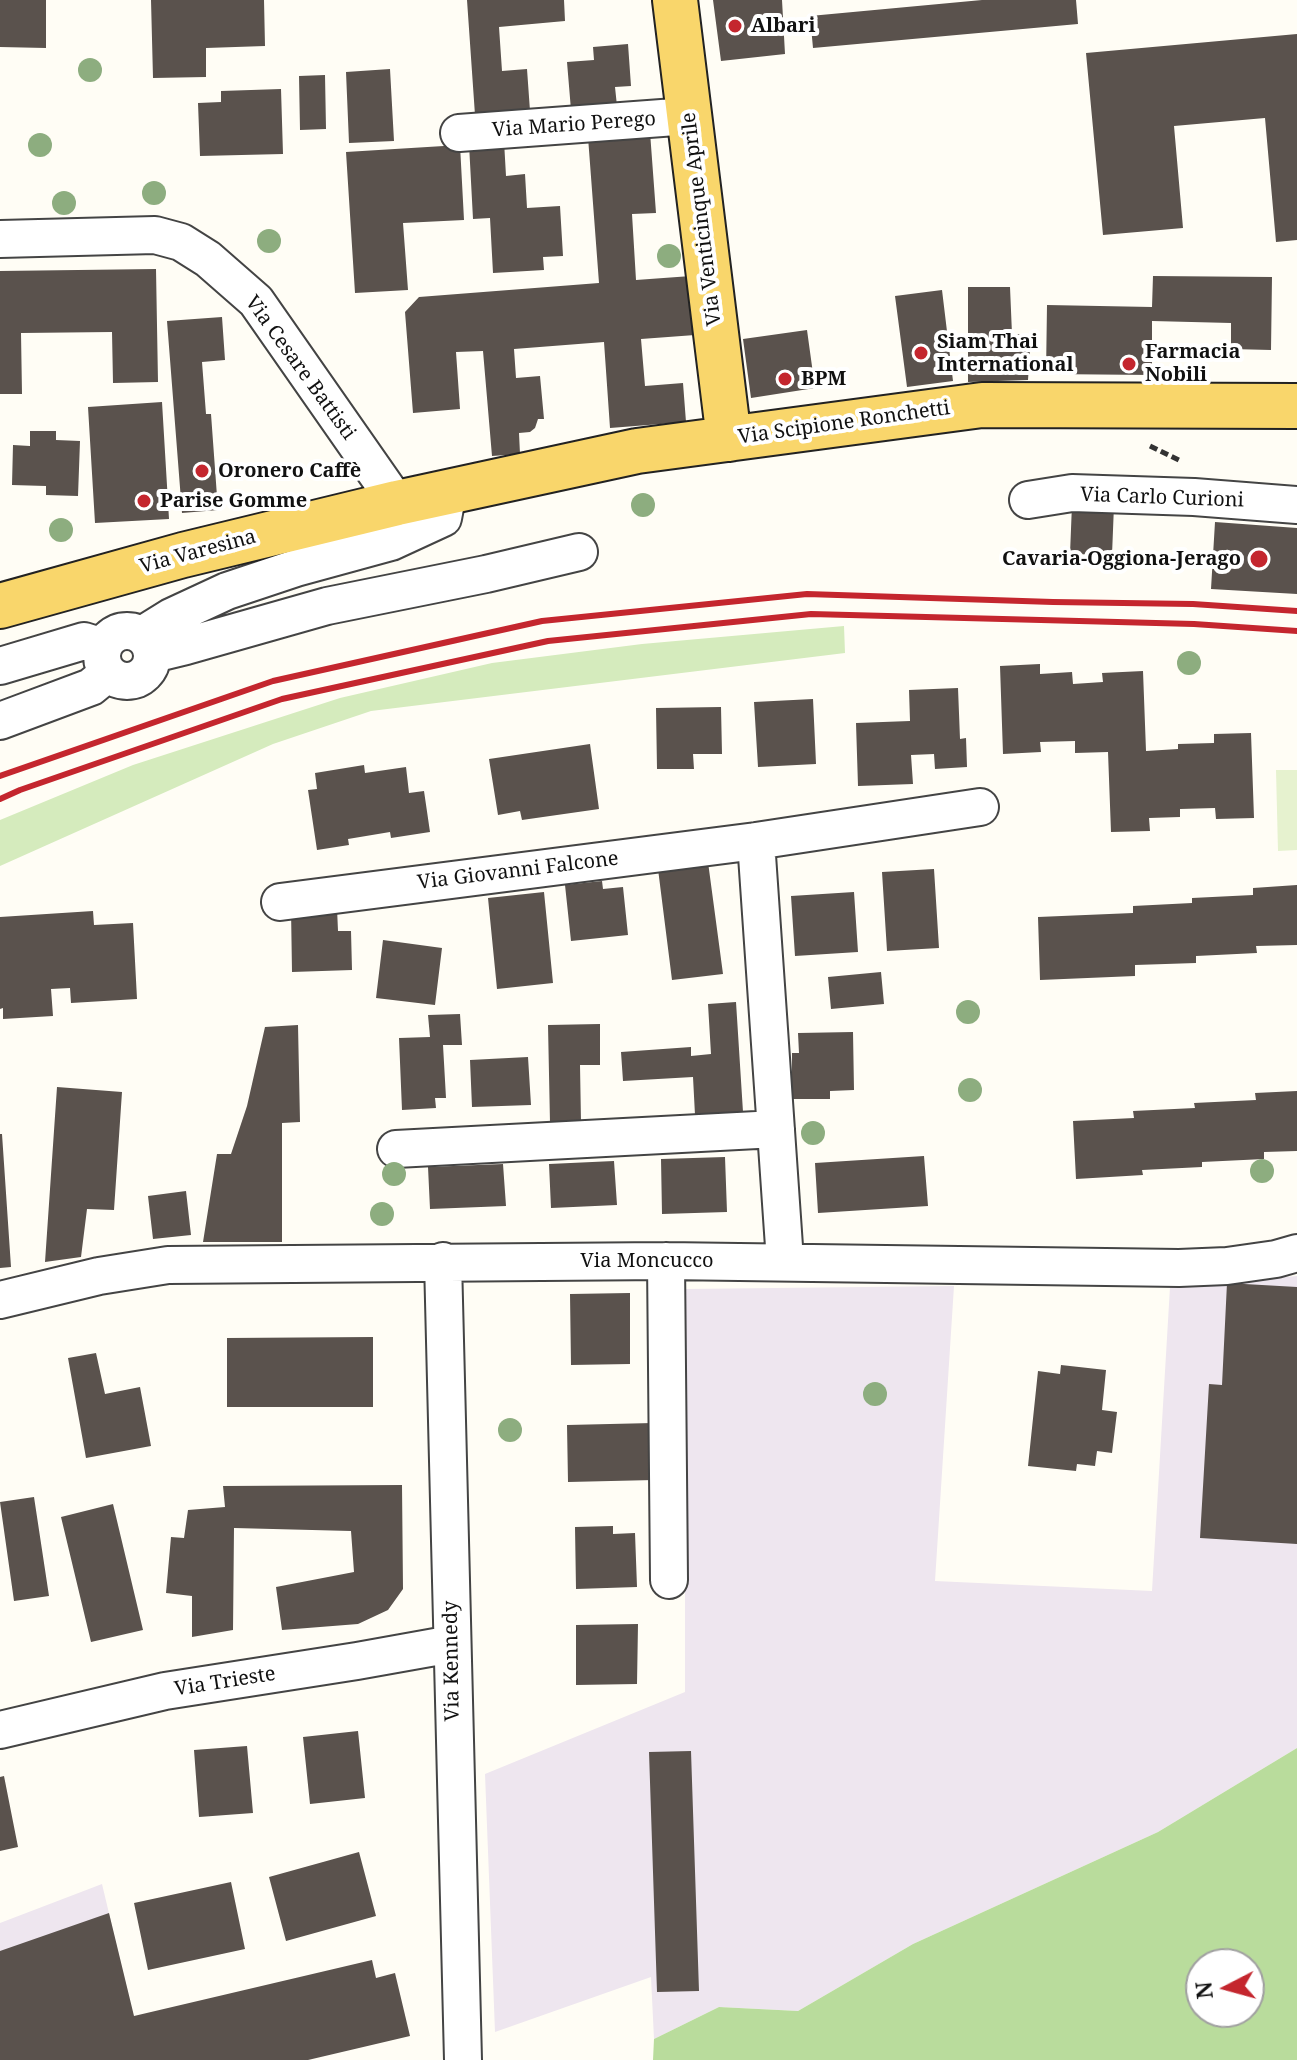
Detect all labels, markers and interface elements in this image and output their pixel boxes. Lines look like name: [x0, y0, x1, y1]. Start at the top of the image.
place label: Albari: [751, 14, 816, 38]
marker: Albari: [726, 17, 744, 35]
street label: Via Mario Perego: [491, 107, 657, 143]
street label: Via Venticinque Aprile: [677, 111, 727, 327]
street label: Via Cesare Battisti: [240, 291, 360, 445]
place label: Siam Thai International: [937, 330, 1073, 377]
place label: Farmacia Nobili: [1145, 340, 1240, 387]
marker: Siam Thai International: [912, 344, 930, 362]
marker: Farmacia Nobili: [1120, 355, 1138, 373]
place label: BPM: [801, 367, 846, 391]
marker: BPM: [776, 370, 794, 388]
street label: Via Scipione Ronchetti: [736, 396, 952, 450]
place label: Oronero Caffè: [218, 459, 361, 483]
marker: Oronero Caffè: [193, 462, 211, 480]
street label: Via Carlo Curioni: [1080, 483, 1244, 513]
place label: Parise Gomme: [160, 489, 307, 513]
marker: Parise Gomme: [135, 492, 153, 510]
street label: Via Varesina: [137, 525, 259, 579]
place label: Cavaria-Oggiona-Jerago: [1002, 547, 1241, 571]
marker: Cavaria-Oggiona-Jerago: [1248, 548, 1270, 570]
street label: Via Giovanni Falcone: [416, 847, 620, 895]
street label: Via Moncucco: [580, 1249, 714, 1273]
street label: Via Kennedy: [439, 1600, 465, 1722]
street label: Via Trieste: [173, 1662, 277, 1702]
north arrow: [1185, 1948, 1265, 2028]
text: N: [1187, 1980, 1219, 2000]

